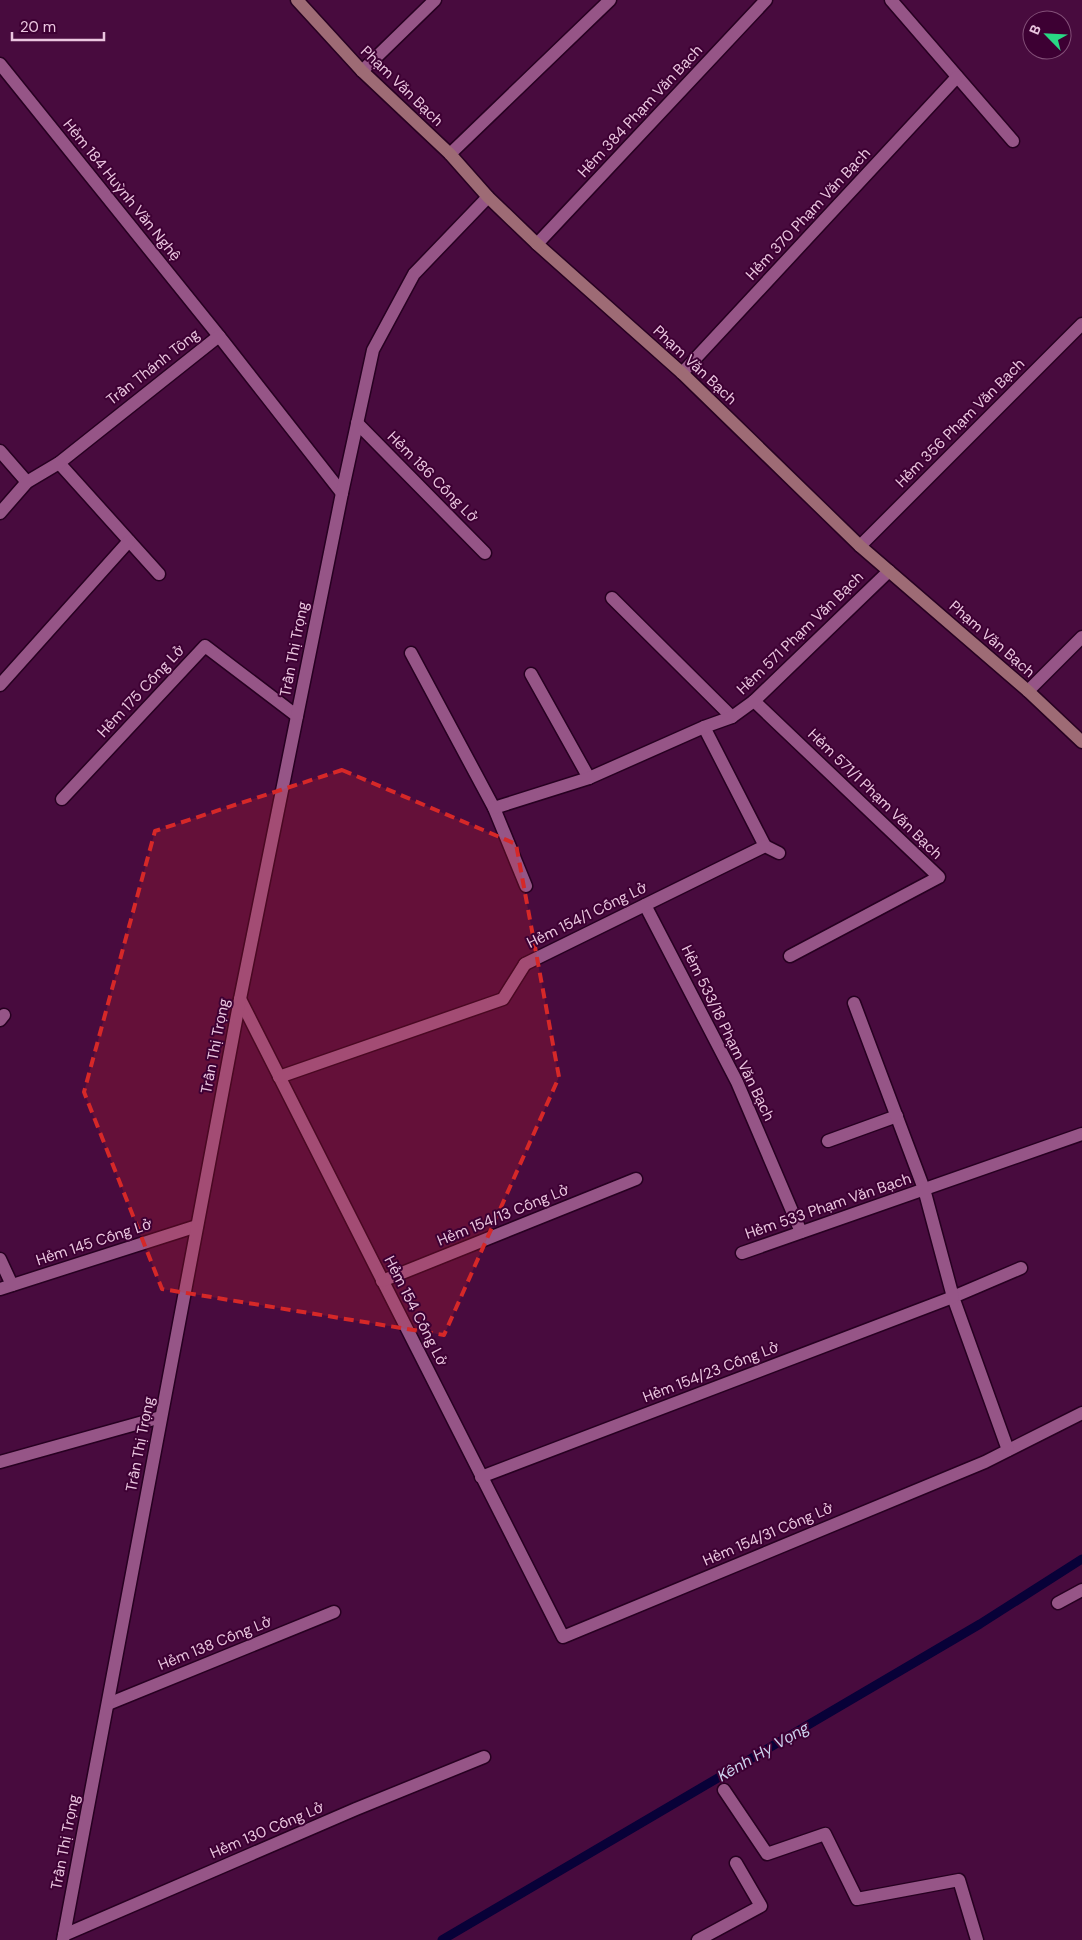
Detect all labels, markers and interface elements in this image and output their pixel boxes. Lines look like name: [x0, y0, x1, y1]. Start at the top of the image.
scale bar: [12, 10, 105, 42]
north arrow: [1022, 10, 1072, 60]
text: 20 m: [20, 17, 56, 37]
text: B: [1025, 22, 1045, 37]
street label: Hẻm 384 Phạm Văn Bạch: [573, 40, 707, 182]
street label: Phạm Văn Bạch: [356, 41, 448, 131]
street label: Hẻm 184 Huỳnh Văn Nghệ: [59, 115, 185, 265]
street label: Hẻm 370 Phạm Văn Bạch: [741, 143, 875, 285]
street label: Phạm Văn Bạch: [649, 321, 741, 409]
street label: Trần Thánh Tông: [102, 324, 204, 410]
street label: Hẻm 356 Phạm Văn Bạch: [891, 354, 1029, 492]
street label: Hẻm 186 Cống Lở: [383, 427, 483, 527]
street label: Hẻm 571 Phạm Văn Bạch: [732, 567, 868, 699]
street label: Phạm Văn Bạch: [945, 596, 1039, 682]
street label: Trần Thị Trọng: [275, 600, 313, 698]
street label: Hẻm 175 Cống Lở: [93, 640, 189, 742]
street label: Hẻm 571/1 Phạm Văn Bạch: [803, 724, 947, 864]
street label: Hẻm 154/1 Cống Lở: [523, 877, 651, 953]
street label: Hẻm 533/18 Phạm Văn Bạch: [677, 942, 779, 1124]
street label: Trần Thị Trọng: [196, 997, 234, 1095]
street label: Hẻm 533 Phạm Văn Bạch: [742, 1168, 914, 1244]
street label: Hẻm 154/13 Cống Lở: [434, 1179, 572, 1251]
street label: Hẻm 145 Cống Lở: [33, 1214, 155, 1270]
street label: Hẻm 154 Cống Lở: [380, 1252, 452, 1370]
street label: Hẻm 154/23 Cống Lở: [640, 1337, 782, 1407]
street label: Trần Thị Trọng: [121, 1395, 159, 1493]
street label: Hẻm 154/31 Cống Lở: [700, 1497, 836, 1571]
street label: Hẻm 138 Cống Lở: [155, 1611, 275, 1675]
water label: Kênh Hy Vọng: [714, 1716, 814, 1786]
street label: Trần Thị Trọng: [46, 1793, 84, 1891]
street label: Hẻm 130 Cống Lở: [207, 1797, 327, 1863]

